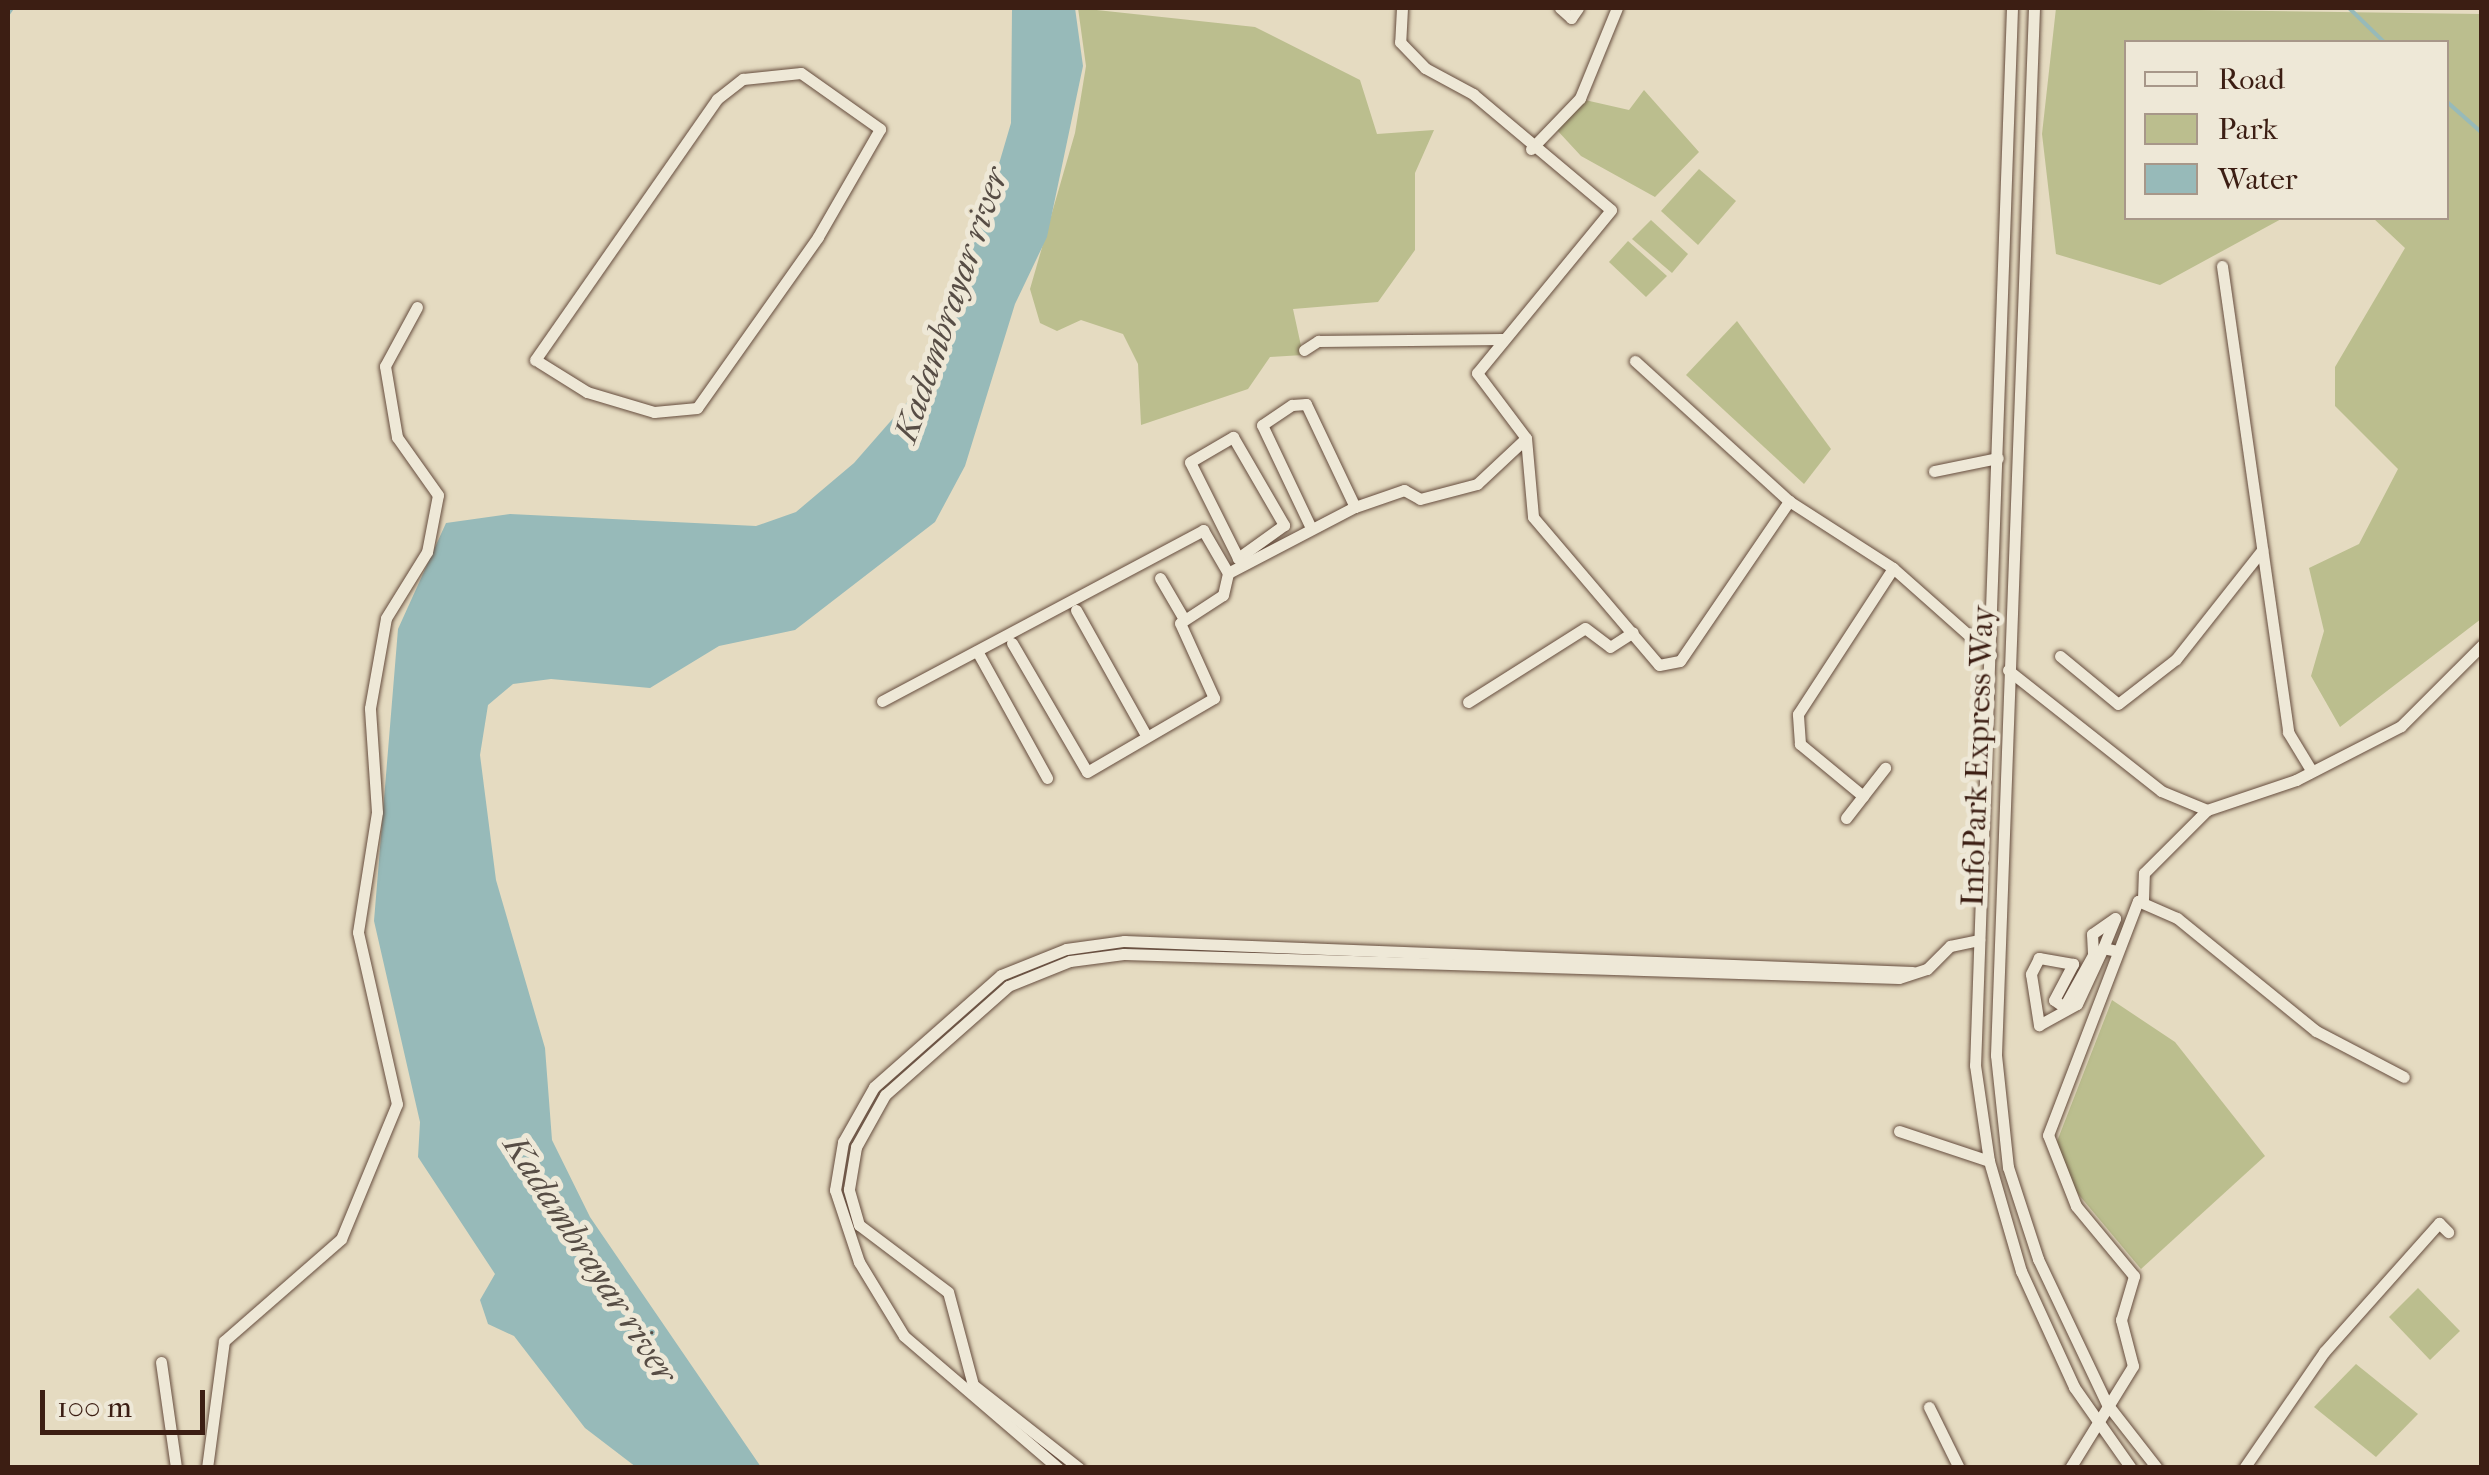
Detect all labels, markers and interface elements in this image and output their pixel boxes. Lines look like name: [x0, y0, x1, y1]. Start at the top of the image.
legend: [2124, 40, 2449, 220]
text: Road: [2218, 62, 2285, 97]
text: Park: [2218, 112, 2278, 147]
water label: Kadambrayar river: [884, 162, 1018, 448]
text: Water: [2218, 162, 2298, 197]
street label: InfoPark Express Way: [1954, 605, 2002, 907]
water label: Kadambrayar river: [494, 1127, 686, 1391]
scale bar: [45, 1370, 210, 1432]
text: 100 m: [57, 1390, 132, 1425]

